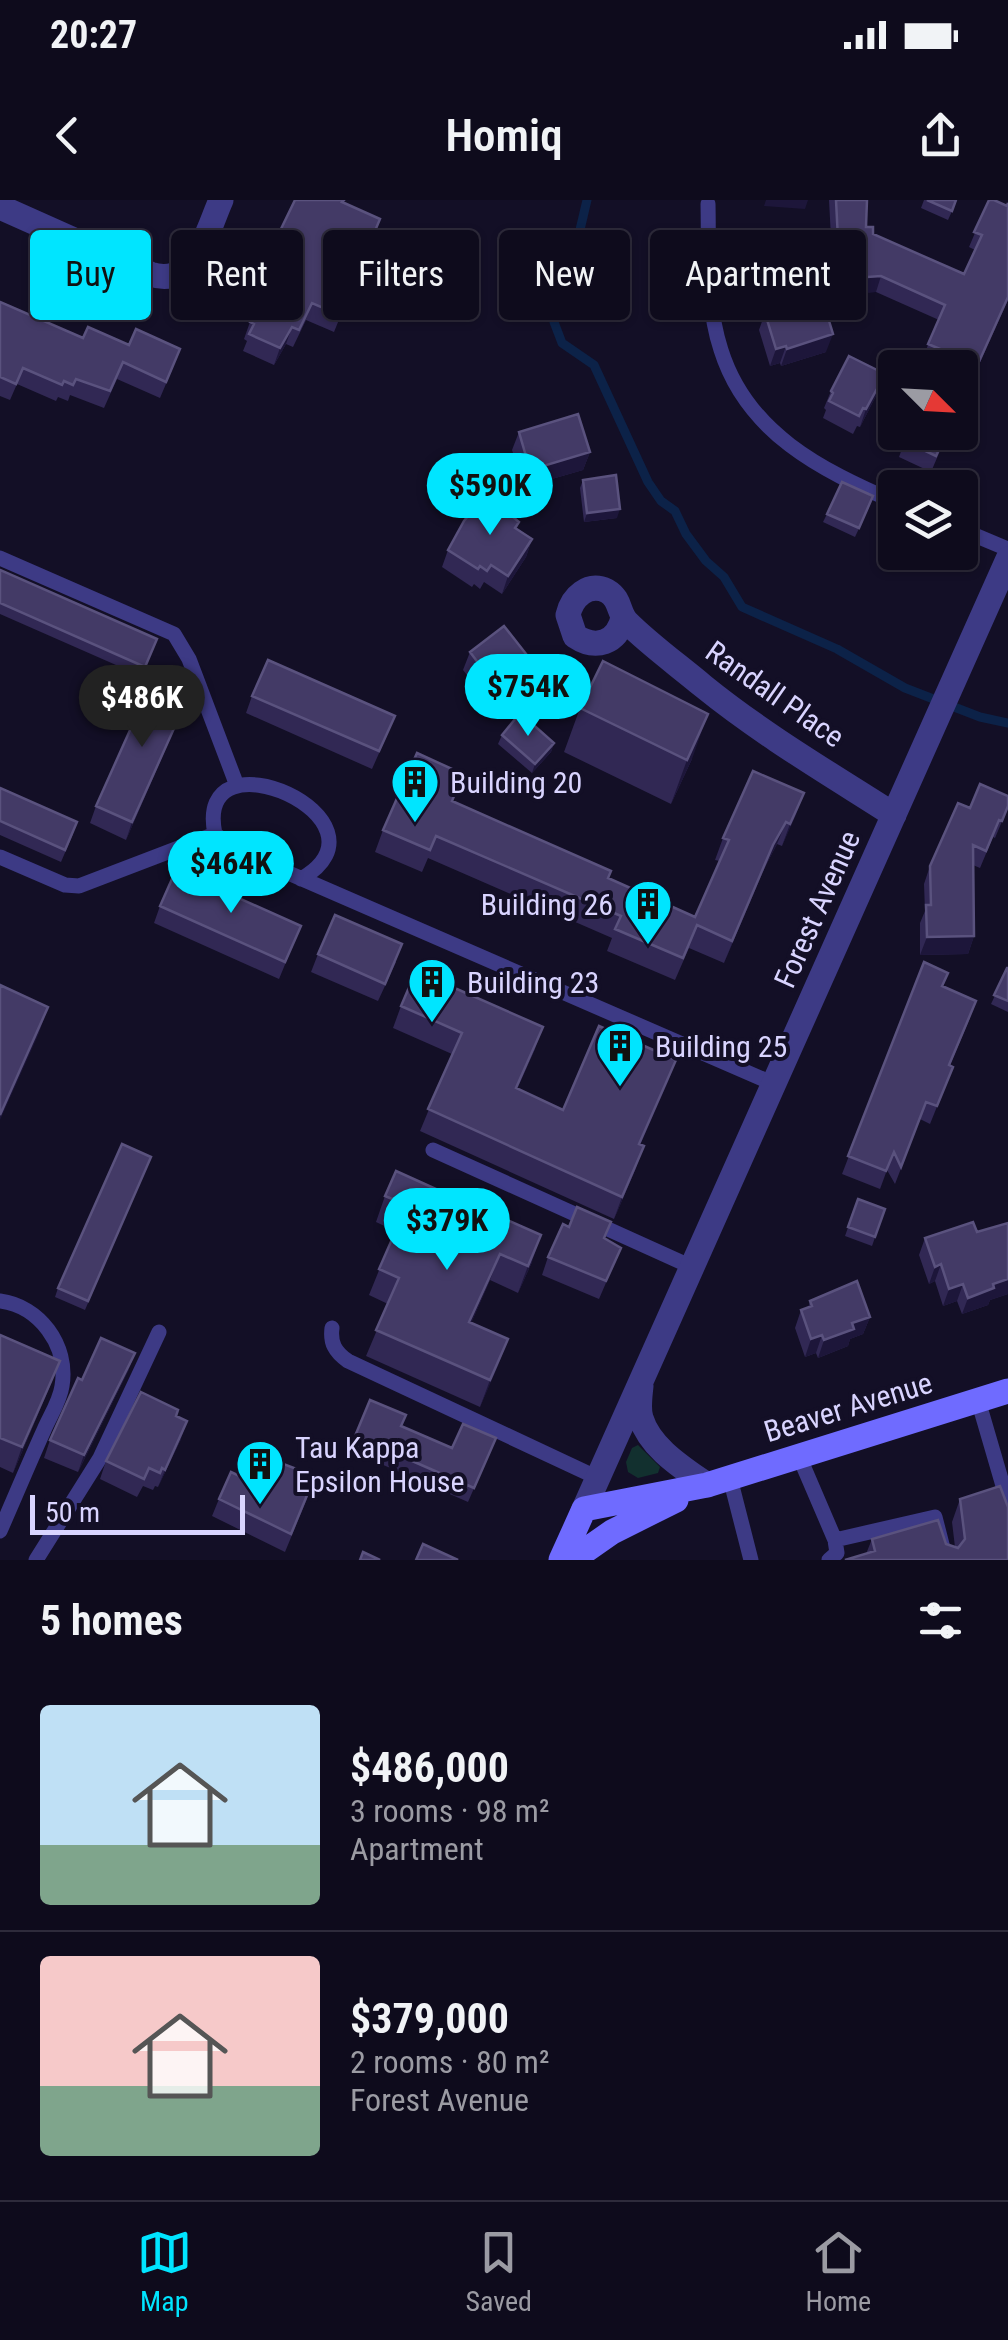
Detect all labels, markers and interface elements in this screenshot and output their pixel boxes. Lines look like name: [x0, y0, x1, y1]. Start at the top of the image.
text: 20:27: [50, 13, 137, 57]
icon: back: [40, 108, 95, 163]
icon: share: [913, 108, 968, 163]
text: Homiq: [445, 109, 563, 162]
chip: Buy: [30, 230, 151, 320]
chip: Rent: [171, 230, 303, 320]
chip: Filters: [323, 230, 479, 320]
chip: New: [499, 230, 630, 320]
chip: Apartment: [650, 230, 866, 320]
north arrow: [878, 350, 978, 450]
map controls: [878, 350, 978, 570]
pin: $590K: [420, 453, 560, 538]
text: $590K: [449, 466, 531, 504]
button: layers: [878, 470, 978, 570]
street label: Randall Place: [699, 634, 851, 754]
pin: $754K: [458, 654, 598, 739]
pin: $486K: [72, 665, 212, 750]
text: $754K: [487, 667, 569, 705]
text: $486K: [101, 678, 183, 716]
building icon: Building 20: [389, 756, 441, 824]
place label: Building 20: [450, 765, 582, 800]
street label: Forest Avenue: [767, 825, 867, 993]
pin: $464K: [161, 831, 301, 916]
text: $464K: [190, 844, 272, 882]
building icon: Building 26: [622, 878, 674, 946]
place label: Building 26: [481, 887, 613, 922]
building icon: Building 23: [406, 956, 458, 1024]
place label: Building 23: [467, 965, 599, 1000]
building icon: Building 25: [594, 1020, 646, 1088]
place label: Building 25: [655, 1029, 787, 1064]
pin: $379K: [377, 1188, 517, 1273]
text: $379K: [406, 1201, 488, 1239]
street label: Beaver Avenue: [760, 1365, 936, 1449]
place label: Tau Kappa Epsilon House: [295, 1430, 465, 1499]
building icon: Tau Kappa Epsilon House: [234, 1438, 286, 1506]
scale bar: [30, 1490, 245, 1534]
text: 50 m: [45, 1496, 100, 1529]
icon: filters: [913, 1593, 968, 1648]
text: 5 homes: [40, 1596, 183, 1645]
text: $486,000: [350, 1743, 509, 1792]
icon: home: [120, 1745, 240, 1865]
text: 3 rooms · 98 m²: [350, 1792, 549, 1830]
text: Apartment: [350, 1830, 484, 1868]
text: $379,000: [350, 1994, 509, 2043]
icon: home: [120, 1996, 240, 2116]
text: 2 rooms · 80 m²: [350, 2043, 549, 2081]
text: Forest Avenue: [350, 2081, 529, 2119]
tab: Map: [137, 2225, 192, 2318]
tab: Saved: [465, 2225, 532, 2318]
tab: Home: [806, 2225, 871, 2318]

